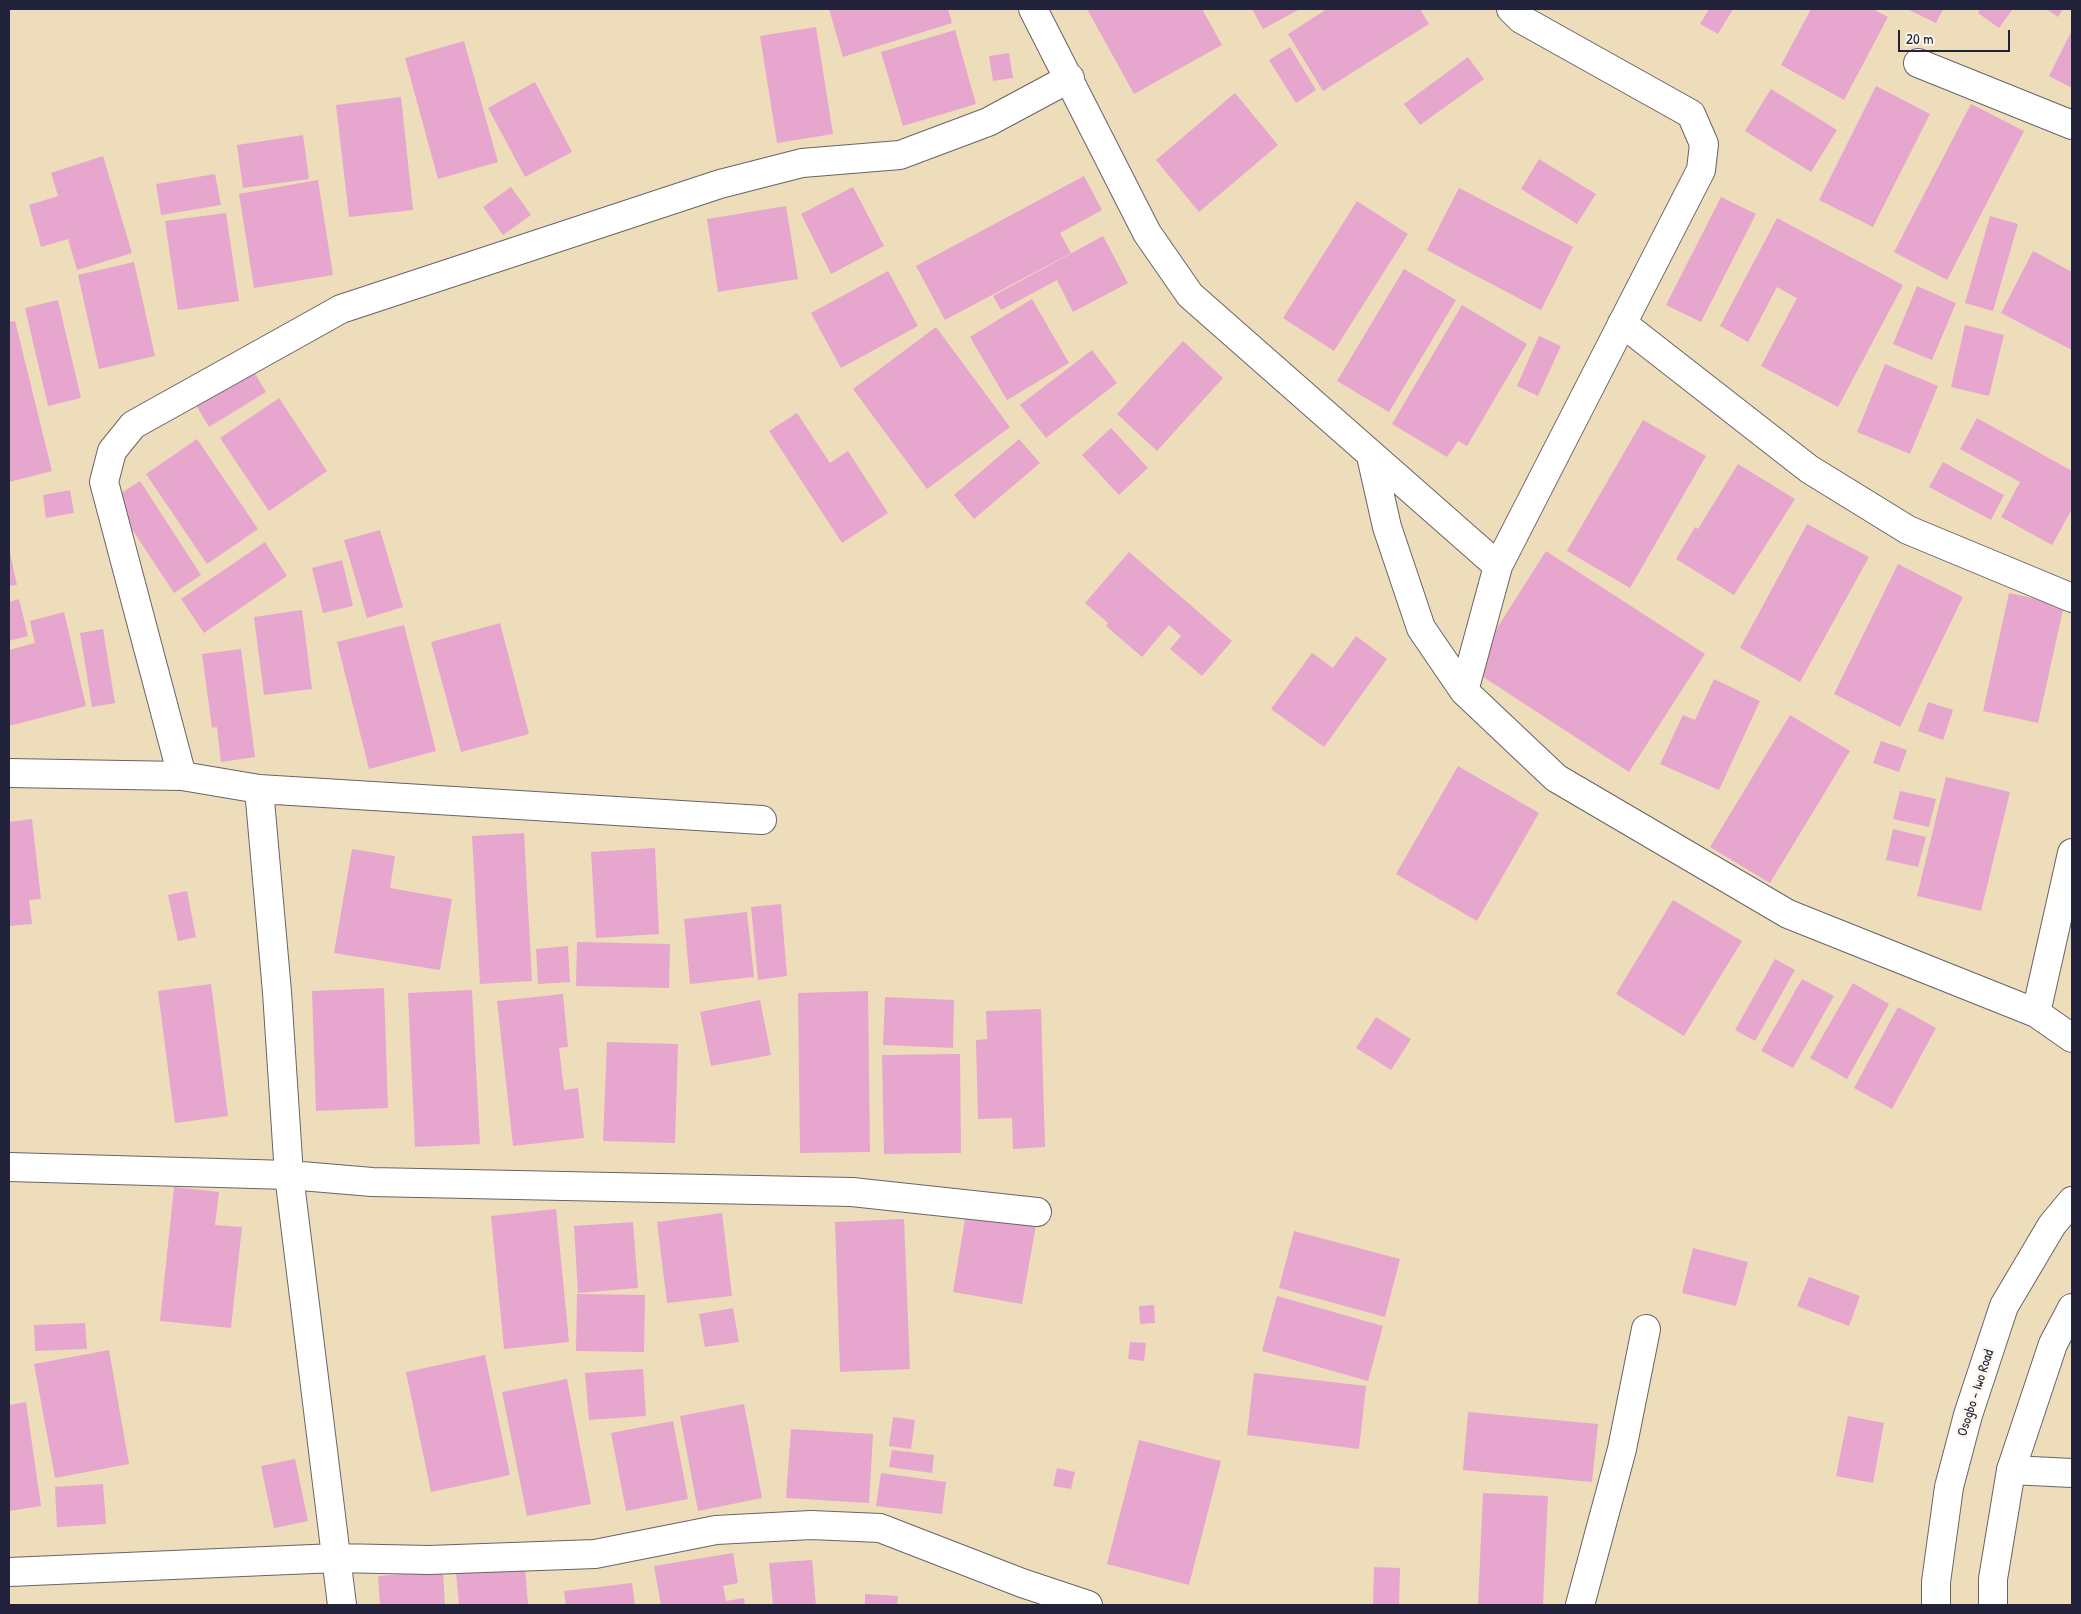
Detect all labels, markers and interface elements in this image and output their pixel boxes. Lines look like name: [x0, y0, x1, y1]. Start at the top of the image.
scale bar: [1901, 20, 2014, 52]
text: 20 m: [1906, 28, 1933, 49]
street label: Osogbo - Iwo Road: [1954, 1348, 1998, 1438]

